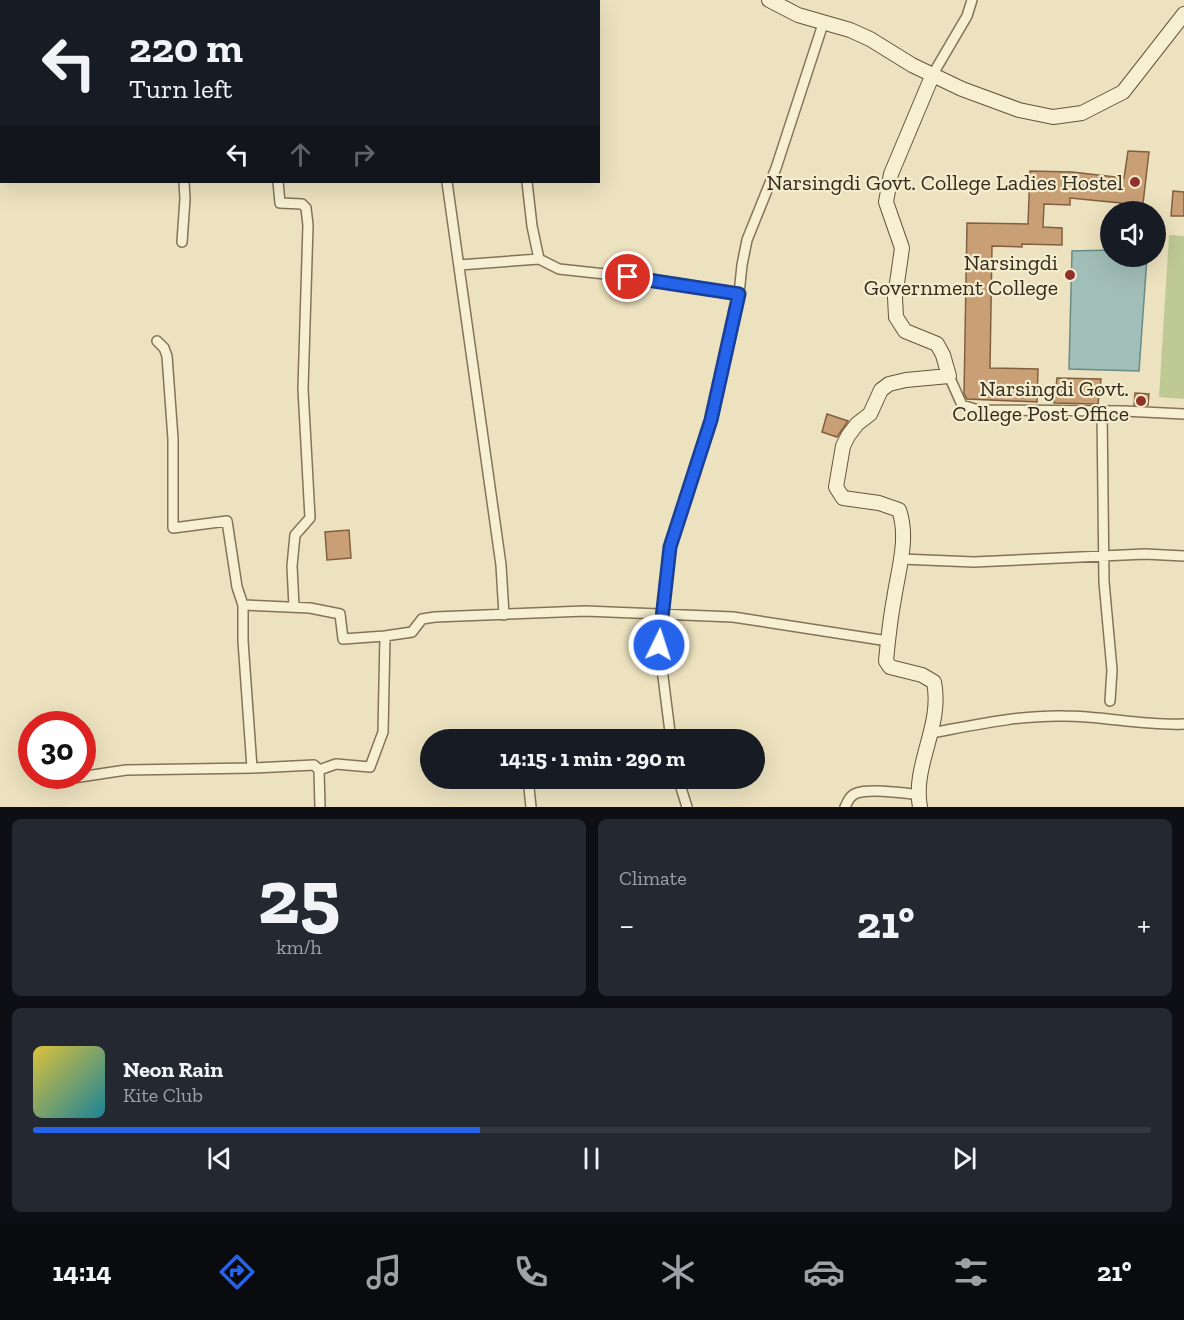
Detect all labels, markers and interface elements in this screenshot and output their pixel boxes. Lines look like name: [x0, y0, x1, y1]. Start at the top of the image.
text: 220 m: [129, 22, 243, 73]
icon: left: [30, 24, 108, 102]
text: Turn left: [129, 73, 232, 105]
icon: left: [221, 138, 254, 171]
icon: ahead: [284, 138, 317, 171]
icon: right: [347, 138, 380, 171]
place label: Narsingdi Govt. College Ladies Hostel: [766, 169, 1123, 196]
marker: Narsingdi Govt. College Ladies Hostel: [1128, 175, 1142, 189]
map controls: [1100, 201, 1166, 267]
button: sound: [1100, 201, 1166, 267]
place label: Narsingdi Government College: [864, 249, 1058, 301]
pin: [602, 251, 653, 302]
icon: arrive: [611, 260, 644, 293]
marker: Narsingdi Government College: [1063, 268, 1077, 282]
place label: Narsingdi Govt. College Post Office: [952, 375, 1129, 427]
marker: Narsingdi Govt. College Post Office: [1134, 394, 1148, 408]
position arrow: [627, 613, 691, 677]
speed limit sign: 30: [18, 711, 96, 789]
text: 14:15 · 1 min · 290 m: [500, 745, 685, 772]
text: 25: [258, 849, 340, 943]
text: Climate: [619, 866, 687, 890]
text: 21°: [857, 896, 915, 950]
text: −: [619, 905, 634, 944]
text: +: [1137, 905, 1151, 944]
text: km/h: [276, 935, 322, 959]
text: Neon Rain: [123, 1056, 223, 1083]
text: Kite Club: [123, 1083, 203, 1107]
icon: previous: [203, 1142, 236, 1175]
icon: pause: [575, 1142, 608, 1175]
icon: next: [948, 1142, 981, 1175]
icon: directions: [216, 1251, 258, 1293]
icon: music: [363, 1251, 405, 1293]
icon: phone: [510, 1251, 552, 1293]
icon: climate: [657, 1251, 699, 1293]
icon: car: [803, 1251, 845, 1293]
icon: filters: [950, 1251, 992, 1293]
text: 14:14: [52, 1256, 112, 1288]
text: 21°: [1097, 1256, 1132, 1288]

